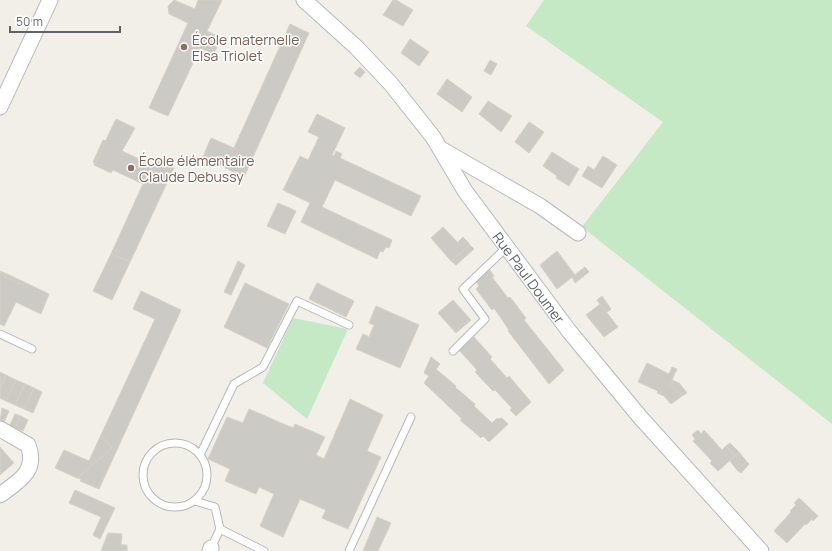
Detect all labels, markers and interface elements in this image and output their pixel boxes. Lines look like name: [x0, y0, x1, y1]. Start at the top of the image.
scale bar: [10, 8, 120, 34]
text: 50 m: [16, 13, 43, 30]
place label: École maternelle Elsa Triolet: [192, 30, 299, 65]
marker: École maternelle Elsa Triolet: [179, 42, 189, 52]
place label: École élémentaire Claude Debussy: [139, 151, 254, 186]
marker: École élémentaire Claude Debussy: [126, 163, 136, 173]
street label: Rue Paul Doumer: [489, 228, 569, 327]

